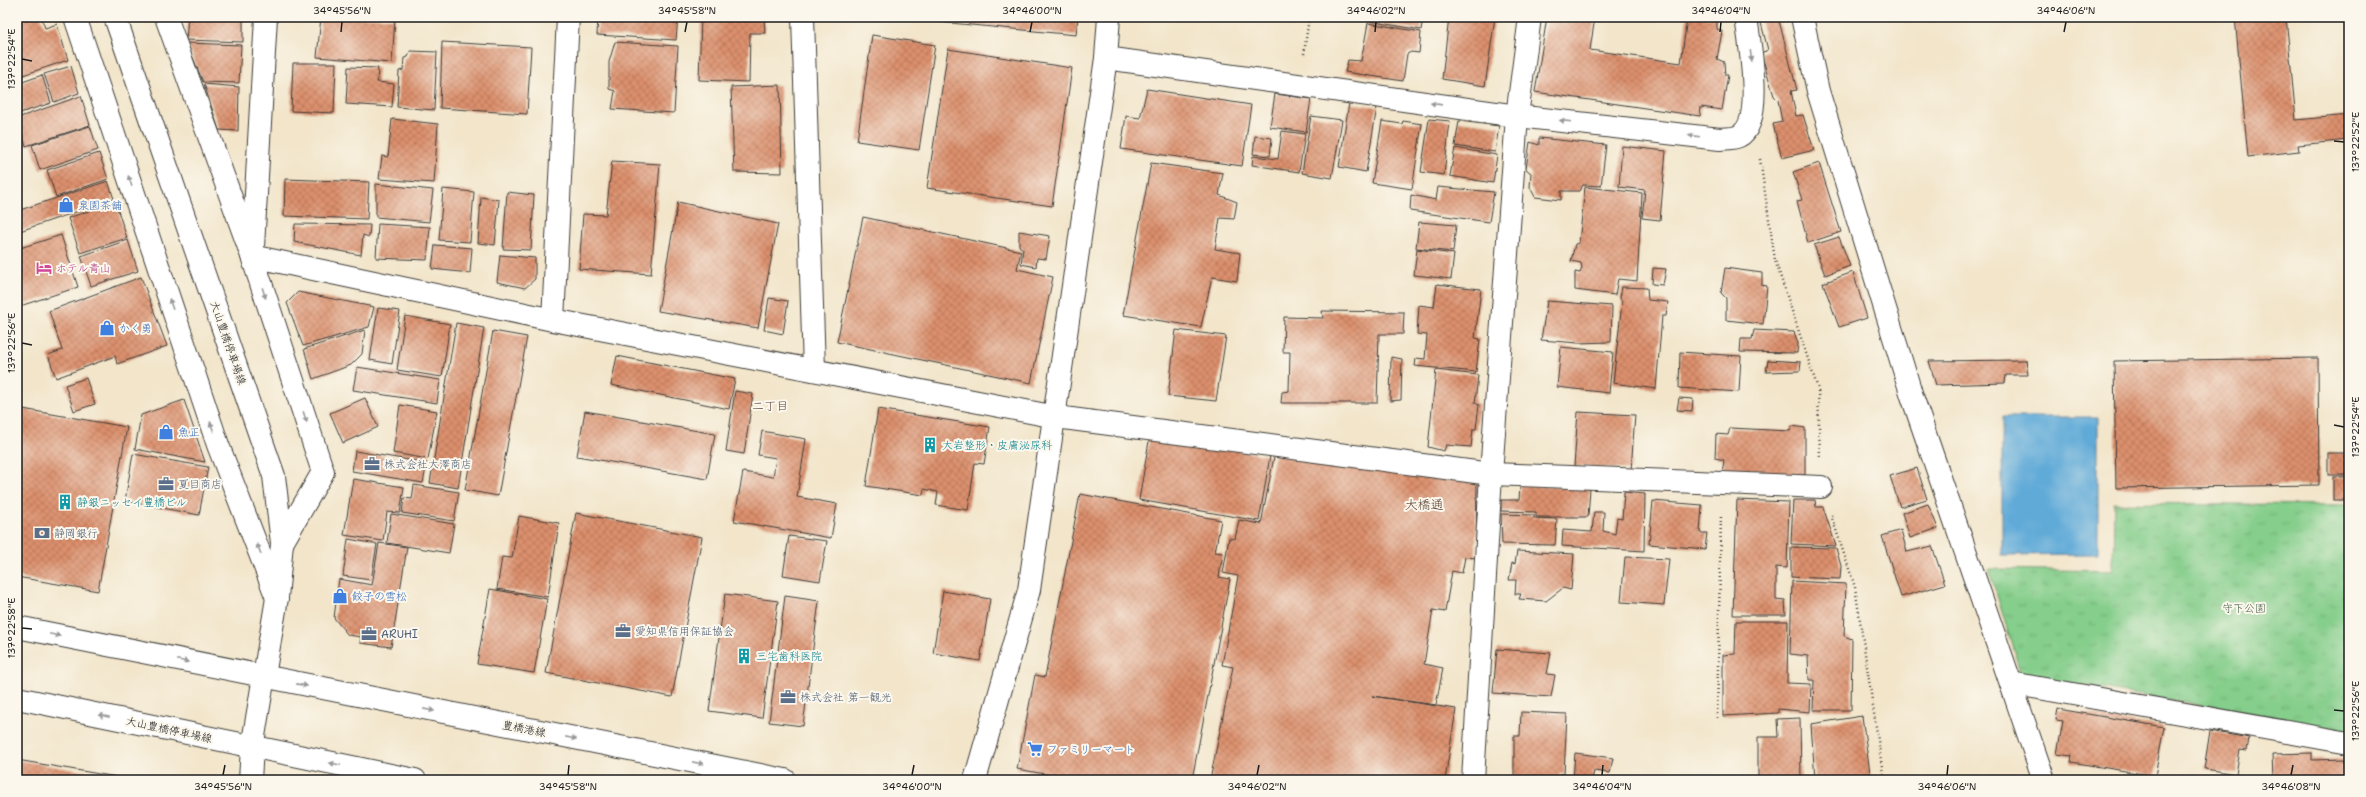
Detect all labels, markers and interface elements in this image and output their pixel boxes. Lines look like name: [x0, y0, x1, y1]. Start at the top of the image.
text: 34°45'56"N: [313, 4, 371, 17]
text: 34°45'58"N: [658, 4, 716, 17]
text: 34°46'00"N: [1002, 4, 1062, 17]
text: 34°46'02"N: [1346, 4, 1406, 17]
text: 34°46'04"N: [1691, 4, 1751, 17]
text: 34°46'06"N: [2036, 4, 2096, 17]
text: 137°22'54"E: [5, 29, 18, 89]
one-way arrow: [1747, 50, 1754, 62]
one-way arrow: [1430, 101, 1442, 107]
text: 137°22'52"E: [2349, 112, 2362, 172]
one-way arrow: [1559, 118, 1571, 124]
one-way arrow: [1688, 133, 1700, 139]
one-way arrow: [126, 174, 132, 186]
shop icon: 泉園茶舗: [57, 196, 75, 214]
place label: 泉園茶舗: [78, 198, 122, 213]
hotel icon: ホテル青山: [35, 259, 53, 277]
place label: ホテル青山: [56, 261, 111, 276]
one-way arrow: [261, 288, 267, 300]
one-way arrow: [168, 298, 174, 310]
street label: 大山豊橋停車場線: [207, 299, 249, 387]
text: 137°22'56"E: [5, 313, 18, 373]
shop icon: かく勇: [98, 319, 116, 337]
place label: かく勇: [119, 321, 152, 336]
text: 137°22'54"E: [2349, 397, 2362, 457]
district label: 二丁目: [752, 398, 788, 414]
one-way arrow: [302, 411, 308, 423]
one-way arrow: [209, 421, 215, 433]
shop icon: 魚正: [157, 423, 175, 441]
place label: 魚正: [178, 425, 200, 440]
building icon: 大岩整形・皮膚泌尿科: [921, 436, 939, 454]
place label: 大岩整形・皮膚泌尿科: [942, 438, 1052, 453]
office icon: 株式会社大澤商店: [363, 455, 381, 473]
place label: 株式会社大澤商店: [384, 457, 472, 472]
office icon: 夏目商店: [157, 475, 175, 493]
place label: 夏目商店: [178, 477, 222, 492]
building icon: 静銀ニッセイ豊橋ビル: [56, 493, 74, 511]
place label: 静銀ニッセイ豊橋ビル: [77, 495, 187, 510]
district label: 大橋通: [1404, 496, 1444, 513]
bank icon: 静岡銀行: [33, 524, 51, 542]
place label: 静岡銀行: [54, 526, 98, 541]
one-way arrow: [255, 542, 261, 554]
shop icon: 餃子の雪松: [331, 587, 349, 605]
place label: 餃子の雪松: [352, 589, 407, 604]
text: 137°22'58"E: [5, 598, 18, 658]
park label: 守下公園: [2222, 601, 2266, 616]
office icon: 愛知県信用保証協会: [614, 622, 632, 640]
place label: 愛知県信用保証協会: [635, 624, 734, 639]
office icon: ARUHI: [360, 625, 378, 643]
place label: ARUHI: [381, 627, 418, 642]
one-way arrow: [49, 632, 61, 638]
building icon: 三宅歯科医院: [735, 647, 753, 665]
place label: 三宅歯科医院: [756, 649, 822, 664]
one-way arrow: [176, 658, 189, 664]
text: 137°22'56"E: [2349, 681, 2362, 741]
one-way arrow: [296, 682, 308, 688]
office icon: 株式会社 第一観光: [779, 688, 797, 706]
place label: 株式会社 第一観光: [800, 690, 892, 705]
one-way arrow: [423, 708, 435, 714]
one-way arrow: [98, 713, 110, 719]
street label: 大山豊橋停車場線: [124, 714, 214, 746]
street label: 豊橋港線: [501, 717, 547, 741]
one-way arrow: [565, 735, 577, 741]
supermarket icon: ファミリーマート: [1026, 740, 1044, 758]
place label: ファミリーマート: [1047, 742, 1135, 757]
one-way arrow: [692, 760, 704, 766]
one-way arrow: [329, 761, 342, 767]
text: 34°45'56"N: [194, 780, 252, 793]
text: 34°45'58"N: [539, 780, 597, 793]
text: 34°46'00"N: [882, 780, 942, 793]
text: 34°46'02"N: [1227, 780, 1287, 793]
text: 34°46'04"N: [1572, 780, 1632, 793]
text: 34°46'06"N: [1917, 780, 1977, 793]
text: 34°46'08"N: [2261, 780, 2321, 793]

